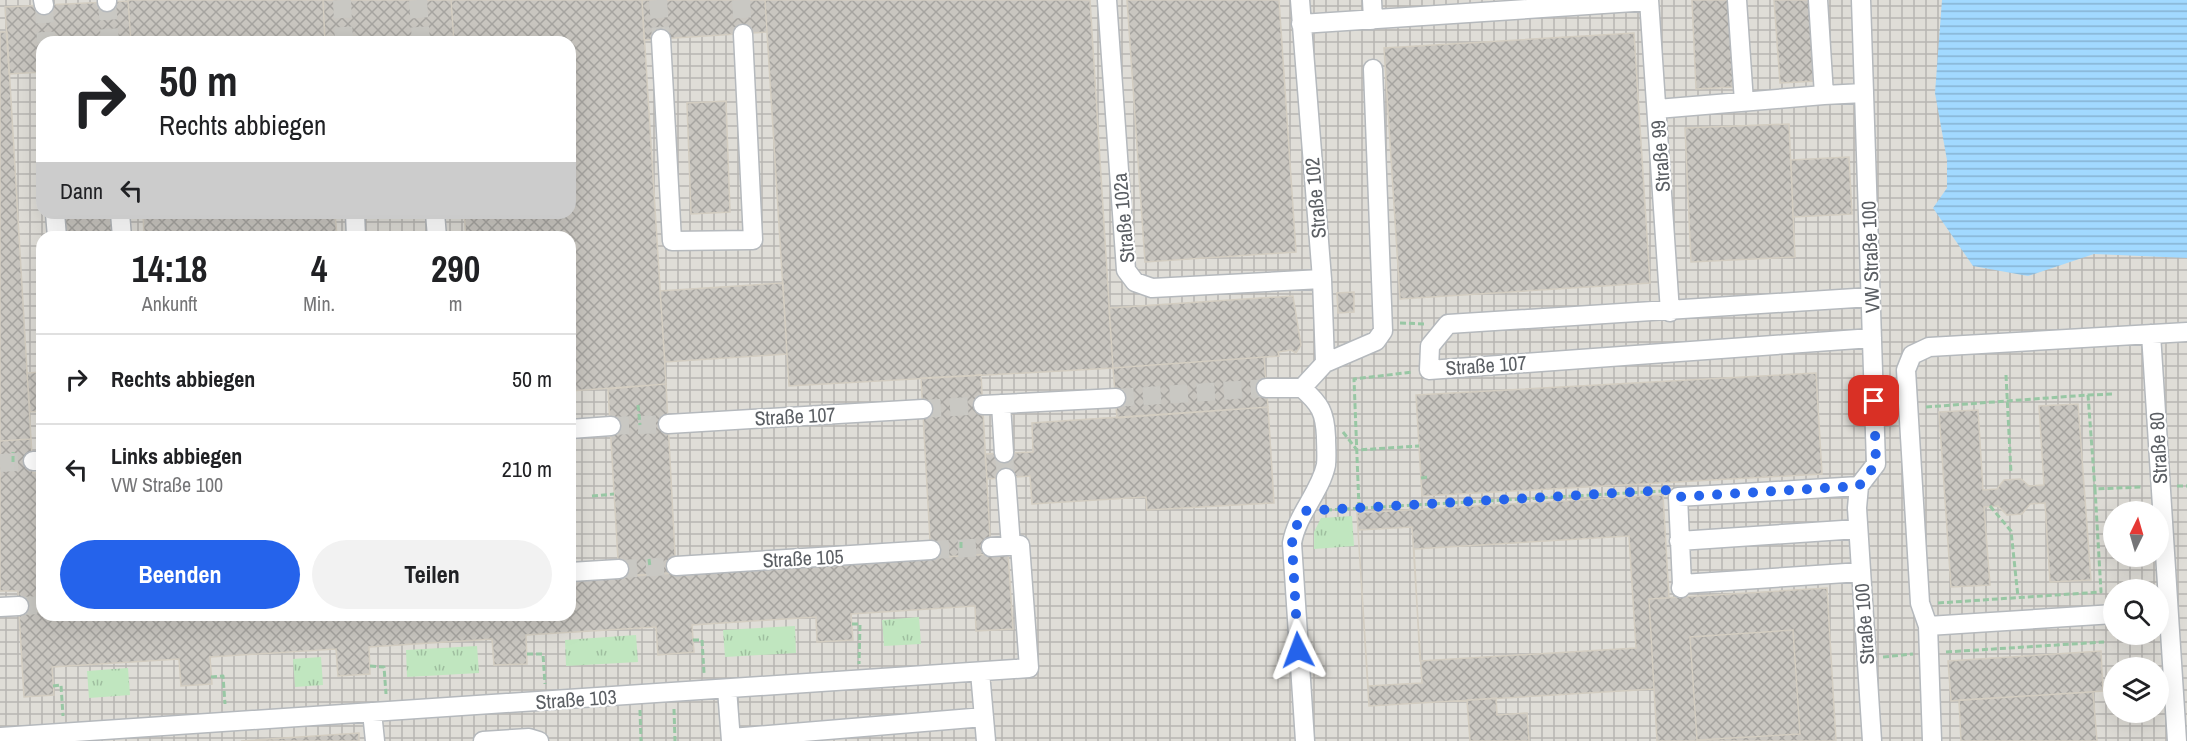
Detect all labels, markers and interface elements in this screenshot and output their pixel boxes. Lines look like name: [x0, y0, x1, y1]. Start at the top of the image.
text: 50 m: [159, 53, 238, 109]
icon: right: [60, 60, 138, 138]
text: Rechts abbiegen: [159, 107, 326, 143]
street label: Straße 99: [1644, 119, 1676, 193]
street label: Straße 102: [1298, 156, 1332, 240]
street label: Straße 102a: [1106, 172, 1140, 264]
icon: left: [115, 174, 148, 207]
text: Dann: [60, 176, 103, 206]
street label: VW Straße 100: [1855, 201, 1885, 313]
text: 14:18: [132, 245, 207, 293]
text: 4: [311, 245, 327, 293]
text: 290: [431, 245, 480, 293]
text: Ankunft: [142, 290, 197, 317]
text: Min.: [303, 290, 335, 317]
text: m: [449, 290, 462, 317]
street label: Straße 107: [1445, 349, 1527, 381]
icon: right: [60, 363, 93, 396]
text: Rechts abbiegen: [111, 364, 255, 394]
text: 50 m: [512, 364, 552, 394]
pin: [1848, 375, 1899, 426]
icon: arrive: [1857, 384, 1890, 417]
street label: Straße 107: [754, 400, 836, 432]
street label: Straße 80: [2143, 411, 2173, 485]
text: Links abbiegen: [111, 441, 242, 471]
icon: left: [60, 453, 93, 486]
text: 210 m: [502, 454, 552, 484]
text: VW Straße 100: [111, 471, 223, 498]
north arrow: [2103, 501, 2169, 567]
map controls: [2103, 501, 2169, 723]
button: Beenden: [60, 540, 300, 609]
button: Teilen: [312, 540, 552, 609]
street label: Straße 105: [762, 542, 844, 574]
button: search: [2103, 579, 2169, 645]
street label: Straße 100: [1848, 583, 1880, 665]
position arrow: [1266, 618, 1330, 682]
button: layers: [2103, 657, 2169, 723]
street label: Straße 103: [535, 683, 617, 715]

